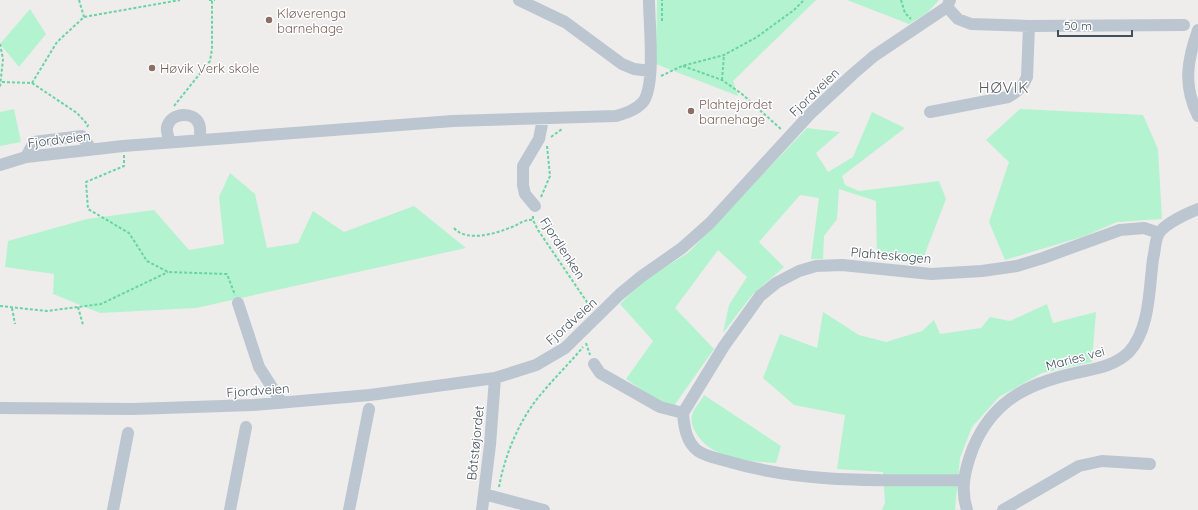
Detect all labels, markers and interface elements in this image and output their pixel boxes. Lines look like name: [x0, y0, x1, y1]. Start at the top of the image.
place label: Kløverenga barnehage: [277, 5, 346, 36]
scale bar: [1058, 12, 1132, 38]
marker: Kløverenga barnehage: [264, 15, 274, 25]
text: 50 m: [1064, 18, 1092, 33]
place label: Høvik Verk skole: [160, 60, 259, 76]
marker: Høvik Verk skole: [147, 63, 157, 73]
street label: Fjordveien: [786, 64, 842, 120]
district label: HØVIK: [979, 78, 1029, 97]
place label: Plahtejordet barnehage: [699, 96, 772, 127]
marker: Plahtejordet barnehage: [686, 106, 696, 116]
street label: Fjordveien: [27, 127, 91, 151]
street label: Fjordlenken: [537, 214, 589, 282]
street label: Plahteskogen: [850, 243, 932, 267]
street label: Fjordveien: [542, 294, 600, 348]
street label: Maries vei: [1044, 342, 1106, 374]
street label: Fjordveien: [226, 380, 290, 400]
street label: Båtstøjordet: [463, 405, 487, 481]

